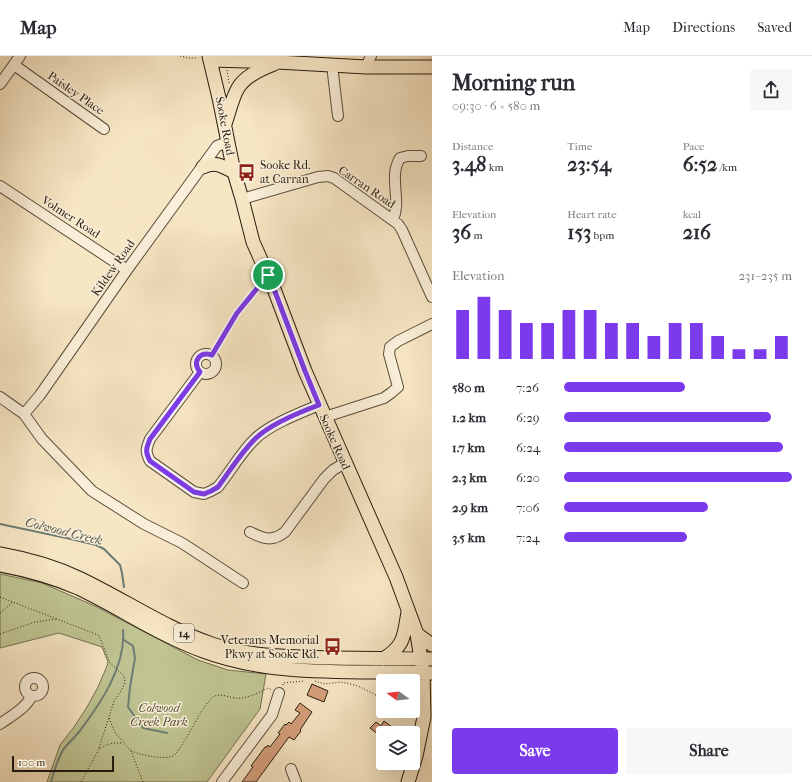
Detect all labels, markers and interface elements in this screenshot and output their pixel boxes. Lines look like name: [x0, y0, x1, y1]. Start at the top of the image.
text: Map: [20, 17, 56, 39]
text: Map: [623, 19, 650, 36]
text: Directions: [672, 19, 735, 36]
text: Saved: [757, 19, 792, 36]
street label: Paisley Place: [45, 68, 107, 118]
button: share: [750, 69, 792, 111]
text: Morning run: [452, 70, 575, 96]
street label: Sooke Road: [212, 95, 238, 157]
text: 09:30 · 6 × 580 m: [452, 98, 540, 113]
text: Distance: [452, 140, 493, 153]
text: Time: [567, 140, 592, 153]
text: Pace: [683, 140, 705, 153]
text: 3.48: [452, 153, 486, 176]
text: 23:54: [567, 153, 611, 176]
text: 6:52: [683, 153, 717, 176]
place label: Sooke Rd. at Carran: [260, 158, 311, 186]
text: km: [486, 161, 504, 174]
text: /km: [717, 161, 737, 174]
bus stop icon: Sooke Rd. at Carran: [237, 162, 257, 182]
street label: Carran Road: [336, 163, 399, 211]
street label: Volmer Road: [38, 192, 103, 241]
text: Elevation: [452, 208, 496, 221]
text: Heart rate: [567, 208, 617, 221]
text: kcal: [683, 208, 701, 221]
text: 36: [452, 221, 471, 244]
text: 153: [567, 221, 591, 244]
text: 216: [683, 221, 711, 244]
text: m: [471, 229, 483, 242]
text: bpm: [591, 229, 614, 242]
street label: Kildew Road: [88, 237, 138, 299]
pin: [251, 258, 285, 292]
icon: arrive: [257, 264, 279, 286]
text: Elevation: [452, 268, 505, 283]
text: 231–235 m: [738, 268, 792, 283]
text: 580 m: [452, 380, 485, 395]
text: 7:26: [516, 380, 539, 395]
text: 1.2 km: [452, 410, 486, 425]
text: 6:29: [516, 410, 540, 425]
street label: Sooke Road: [317, 412, 354, 472]
text: 1.7 km: [452, 440, 485, 455]
text: 6:24: [516, 440, 541, 455]
text: 2.3 km: [452, 470, 487, 485]
text: 6:20: [516, 470, 540, 485]
text: 2.9 km: [452, 500, 488, 515]
text: 7:06: [516, 500, 540, 515]
water label: Colwood Creek: [24, 514, 104, 548]
text: 3.5 km: [452, 530, 485, 545]
text: 7:24: [516, 530, 540, 545]
road number: 14: [174, 624, 194, 642]
place label: Veterans Memorial Pkwy at Sooke Rd.: [220, 633, 320, 661]
bus stop icon: Veterans Memorial Pkwy at Sooke Rd.: [322, 637, 342, 657]
north arrow: [376, 674, 420, 718]
map controls: [376, 674, 420, 770]
park label: Colwood Creek Park: [130, 701, 188, 729]
button: layers: [376, 726, 420, 770]
button: Save: [452, 728, 618, 774]
button: Share: [626, 728, 792, 774]
scale bar: [12, 754, 114, 773]
text: 100 m: [18, 756, 46, 769]

